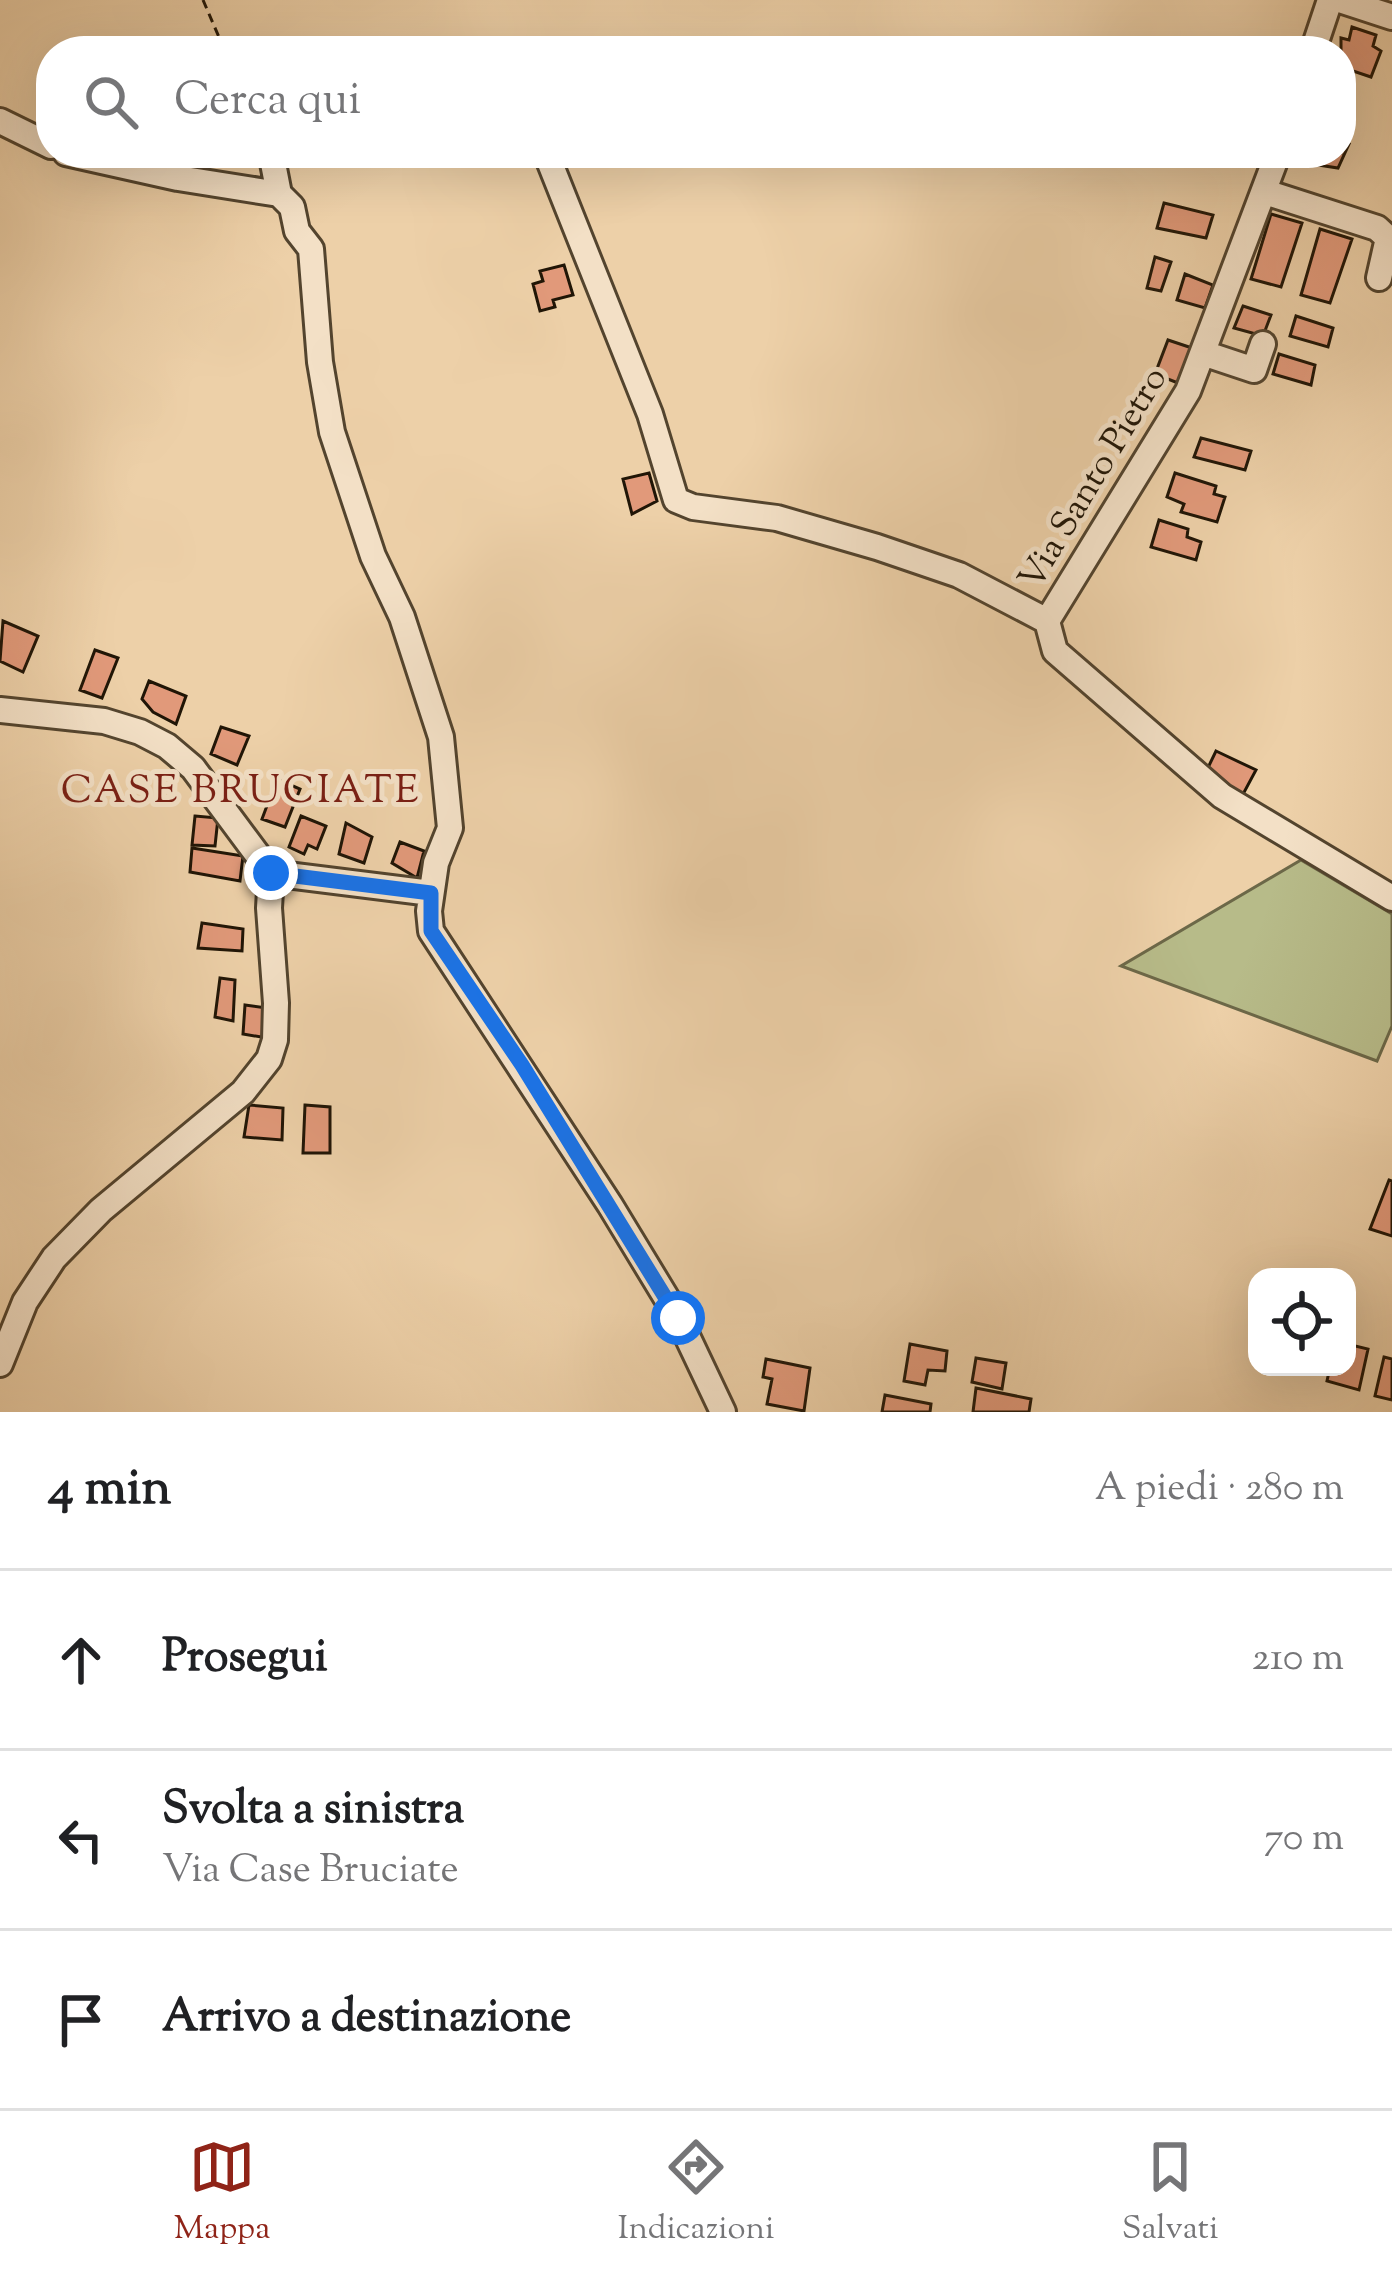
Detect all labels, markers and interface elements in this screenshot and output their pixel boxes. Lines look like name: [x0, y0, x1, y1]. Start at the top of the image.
search box: [36, 36, 1356, 168]
icon: search: [78, 69, 144, 135]
text: Cerca qui: [174, 70, 361, 135]
street label: Via Santo Pietro: [1007, 358, 1182, 600]
district label: CASE BRUCIATE: [61, 765, 421, 821]
route end: [244, 846, 298, 900]
map controls: [1248, 1268, 1356, 1376]
button: locate: [1248, 1268, 1356, 1376]
route start: [651, 1291, 705, 1345]
text: 4 min: [48, 1454, 171, 1527]
text: A piedi · 280 m: [1095, 1462, 1344, 1518]
icon: ahead: [48, 1627, 114, 1693]
text: Prosegui: [162, 1627, 328, 1692]
text: 210 m: [1252, 1632, 1344, 1688]
text: Svolta a sinistra: [162, 1779, 464, 1844]
icon: left: [48, 1807, 114, 1873]
text: 70 m: [1264, 1812, 1344, 1868]
text: Via Case Bruciate: [162, 1844, 459, 1900]
icon: arrive: [48, 1987, 114, 2053]
text: Arrivo a destinazione: [162, 1987, 571, 2052]
tab: Mappa: [174, 2134, 270, 2254]
tab: Indicazioni: [618, 2134, 774, 2254]
tab: Salvati: [1122, 2134, 1218, 2254]

